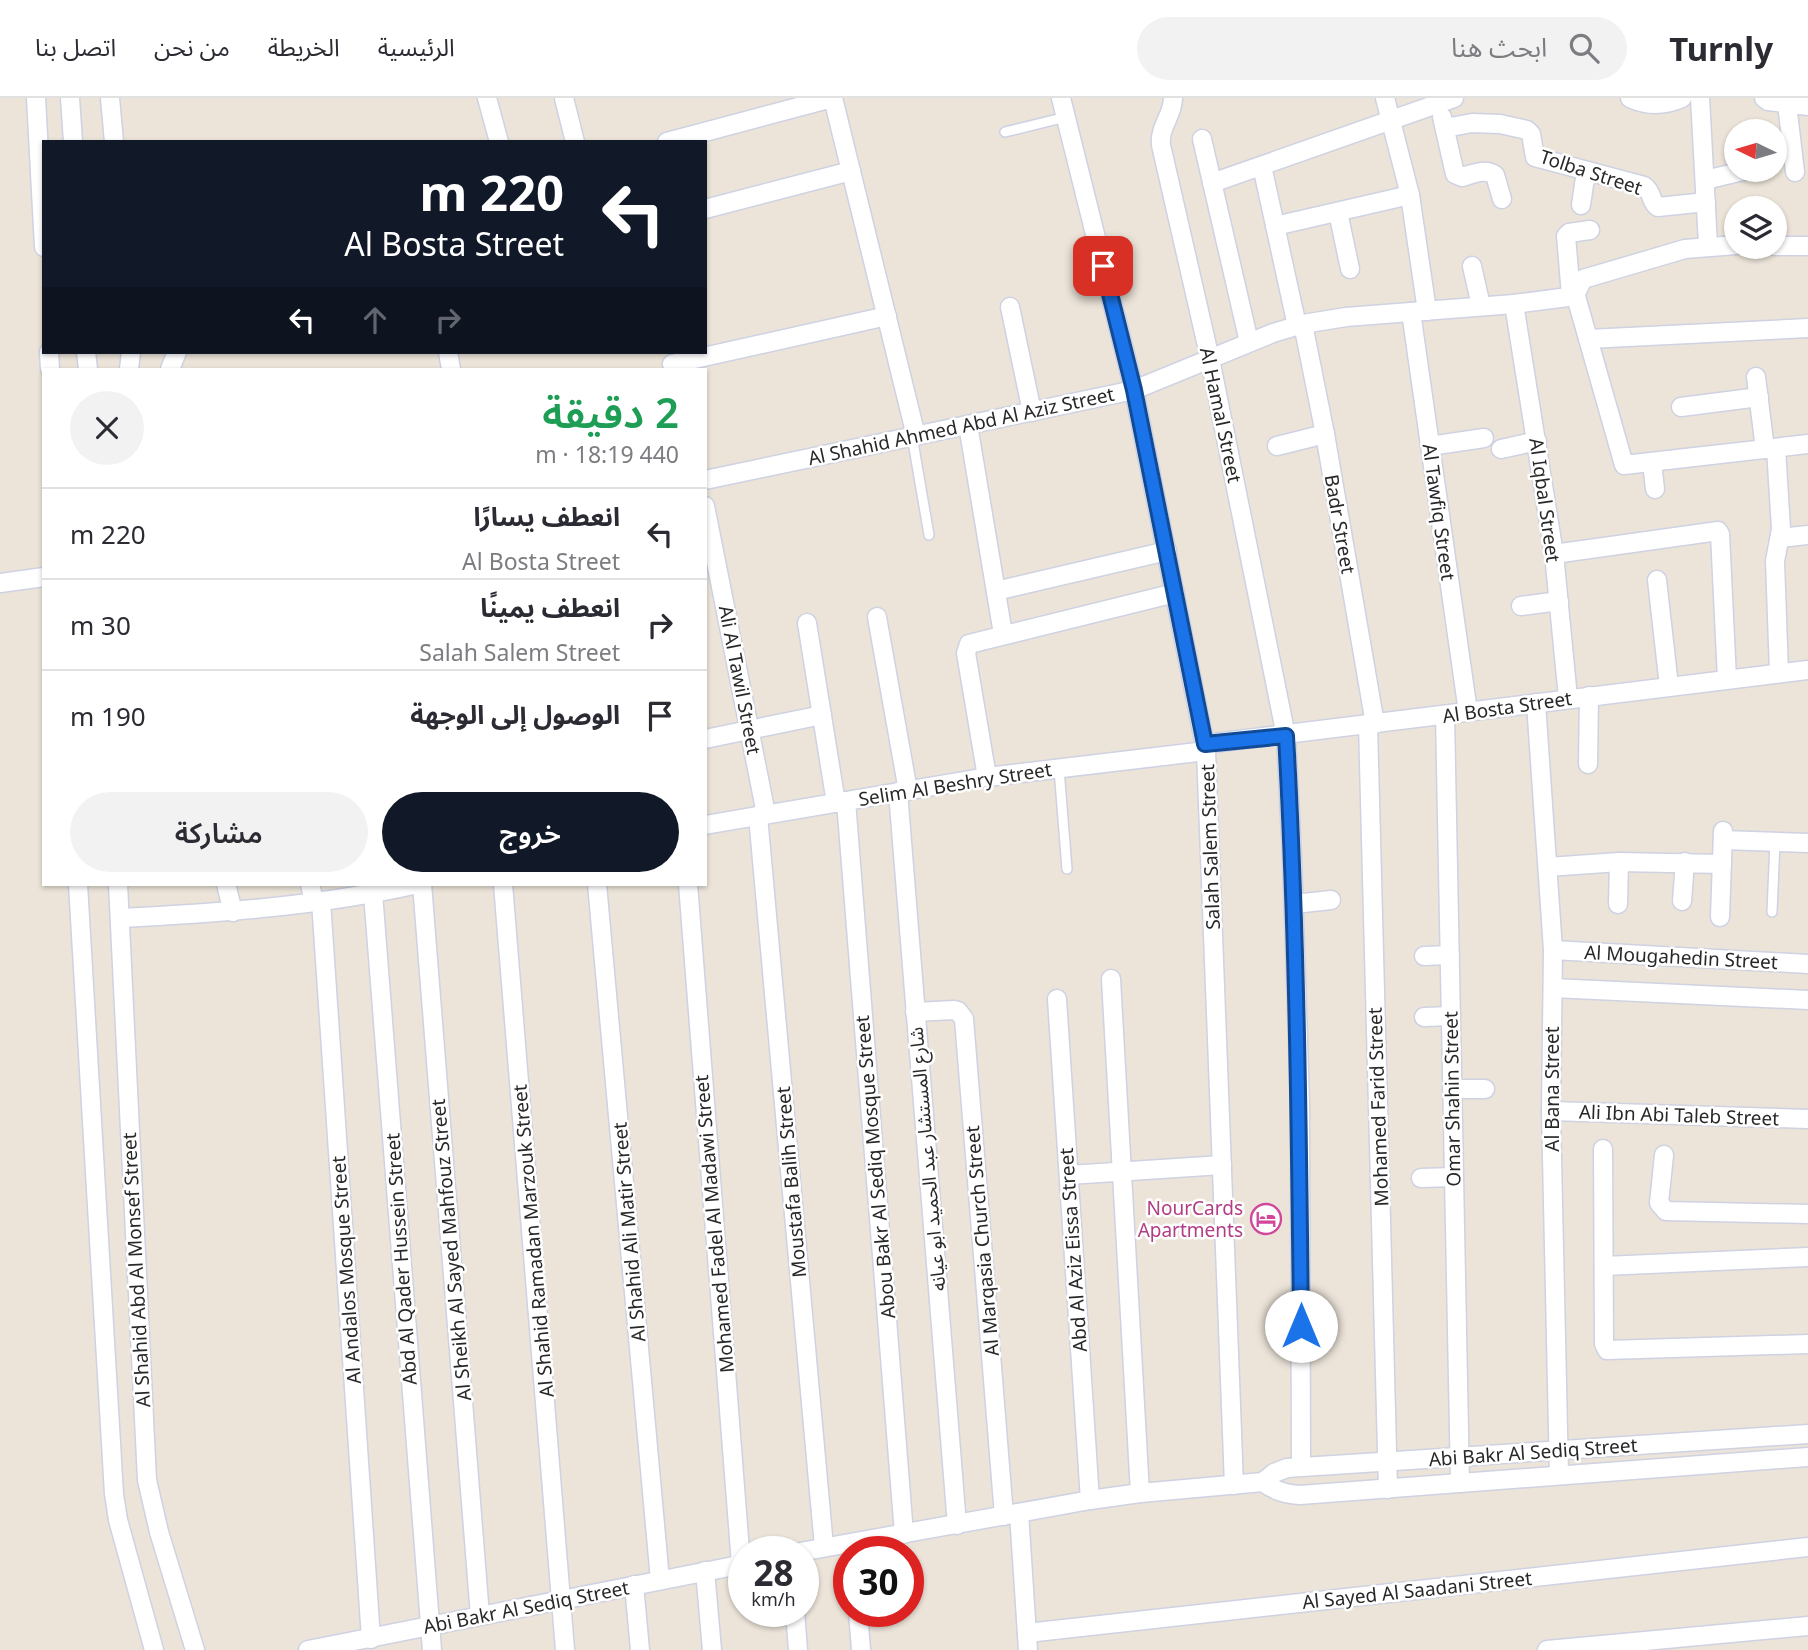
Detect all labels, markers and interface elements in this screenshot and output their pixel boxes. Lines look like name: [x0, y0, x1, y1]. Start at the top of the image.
search box: [1137, 17, 1627, 80]
text: Turnly: [1669, 26, 1773, 71]
text: ابحث هنا: [1451, 29, 1547, 65]
icon: search: [1565, 29, 1603, 67]
text: اتصل بنا: [35, 30, 116, 63]
text: من نحن: [154, 30, 230, 63]
text: الخريطة: [268, 30, 340, 63]
text: الرئيسية: [378, 30, 455, 63]
north arrow: [1724, 119, 1787, 182]
map controls: [1724, 119, 1787, 259]
street label: Tolba Street: [1537, 143, 1646, 201]
text: 220 m: [419, 159, 564, 225]
icon: left: [588, 168, 679, 259]
button: layers: [1724, 196, 1787, 259]
text: Al Bosta Street: [344, 222, 564, 265]
pin: [1073, 236, 1133, 296]
icon: arrive: [1084, 247, 1122, 285]
icon: left: [283, 301, 321, 339]
icon: ahead: [356, 301, 394, 339]
icon: right: [429, 301, 467, 339]
street label: Al Hamal Street: [1194, 345, 1248, 485]
street label: Al Shahid Ahmed Abd Al Aziz Street: [806, 381, 1117, 471]
text: 2 دقيقة: [542, 383, 679, 440]
button: close: [70, 391, 144, 465]
street label: Al Iqbal Street: [1523, 436, 1567, 564]
text: 440 m · 18:19: [535, 438, 679, 470]
street label: Al Tawfiq Street: [1417, 442, 1461, 582]
street label: Badr Street: [1318, 472, 1362, 576]
text: انعطف يسارًا: [474, 498, 620, 534]
icon: left: [641, 515, 679, 553]
text: 220 m: [70, 516, 146, 552]
text: Al Bosta Street: [462, 545, 620, 577]
text: انعطف يمينًا: [480, 589, 620, 625]
street label: Ali Al Tawil Street: [713, 603, 767, 757]
icon: right: [641, 606, 679, 644]
text: 30 m: [70, 607, 131, 643]
text: Salah Salem Street: [419, 636, 620, 668]
street label: Al Bosta Street: [1441, 685, 1574, 729]
text: الوصول إلى الوجهة: [410, 696, 620, 732]
icon: arrive: [641, 697, 679, 735]
text: 190 m: [70, 698, 146, 734]
street label: Selim Al Beshry Street: [857, 756, 1054, 812]
street label: Salah Salem Street: [1194, 764, 1226, 930]
button: مشاركة: [70, 792, 368, 872]
button: خروج: [382, 792, 679, 872]
street label: Al Mougahedin Street: [1584, 939, 1778, 975]
street label: Mohamed Farid Street: [1362, 1007, 1394, 1207]
street label: Omar Shahin Street: [1437, 1011, 1467, 1187]
street label: Abou Bakr Al Sediq Mosque Street: [849, 1014, 901, 1320]
street label: شارع المستشار عبد الحميد ابو عيانه: [902, 1026, 952, 1292]
street label: Al Bana Street: [1539, 1026, 1565, 1152]
street label: Mohamed Fadel Al Madawi Street: [688, 1074, 740, 1374]
street label: Al Shahid Ramadan Marzouk Street: [506, 1083, 560, 1399]
street label: Moustafa Balih Street: [770, 1085, 812, 1279]
street label: Al Sheikh Al Sayed Mahfouz Street: [425, 1098, 477, 1402]
street label: Ali Ibn Abi Taleb Street: [1578, 1099, 1780, 1131]
street label: Al Shahid Ali Matir Street: [606, 1121, 652, 1343]
street label: Al Marqasia Church Street: [959, 1125, 1005, 1357]
street label: Al Shahid Abd Al Monsef Street: [116, 1132, 156, 1408]
street label: Abd Al Qader Hussein Street: [379, 1132, 423, 1386]
street label: Abd Al Aziz Eissa Street: [1053, 1147, 1093, 1353]
street label: Al Andalos Mosque Street: [325, 1155, 367, 1385]
place label: NourCards Apartments: [1138, 1195, 1243, 1243]
hotel icon: NourCards Apartments: [1249, 1202, 1283, 1236]
position arrow: [1264, 1289, 1338, 1363]
street label: Abi Bakr Al Sediq Street: [1428, 1432, 1638, 1472]
speed limit sign: 30: [833, 1536, 924, 1627]
text: 28: [753, 1549, 794, 1596]
street label: Al Sayed Al Saadani Street: [1301, 1565, 1533, 1615]
street label: Abi Bakr Al Sediq Street: [421, 1574, 631, 1640]
text: km/h: [751, 1587, 796, 1611]

